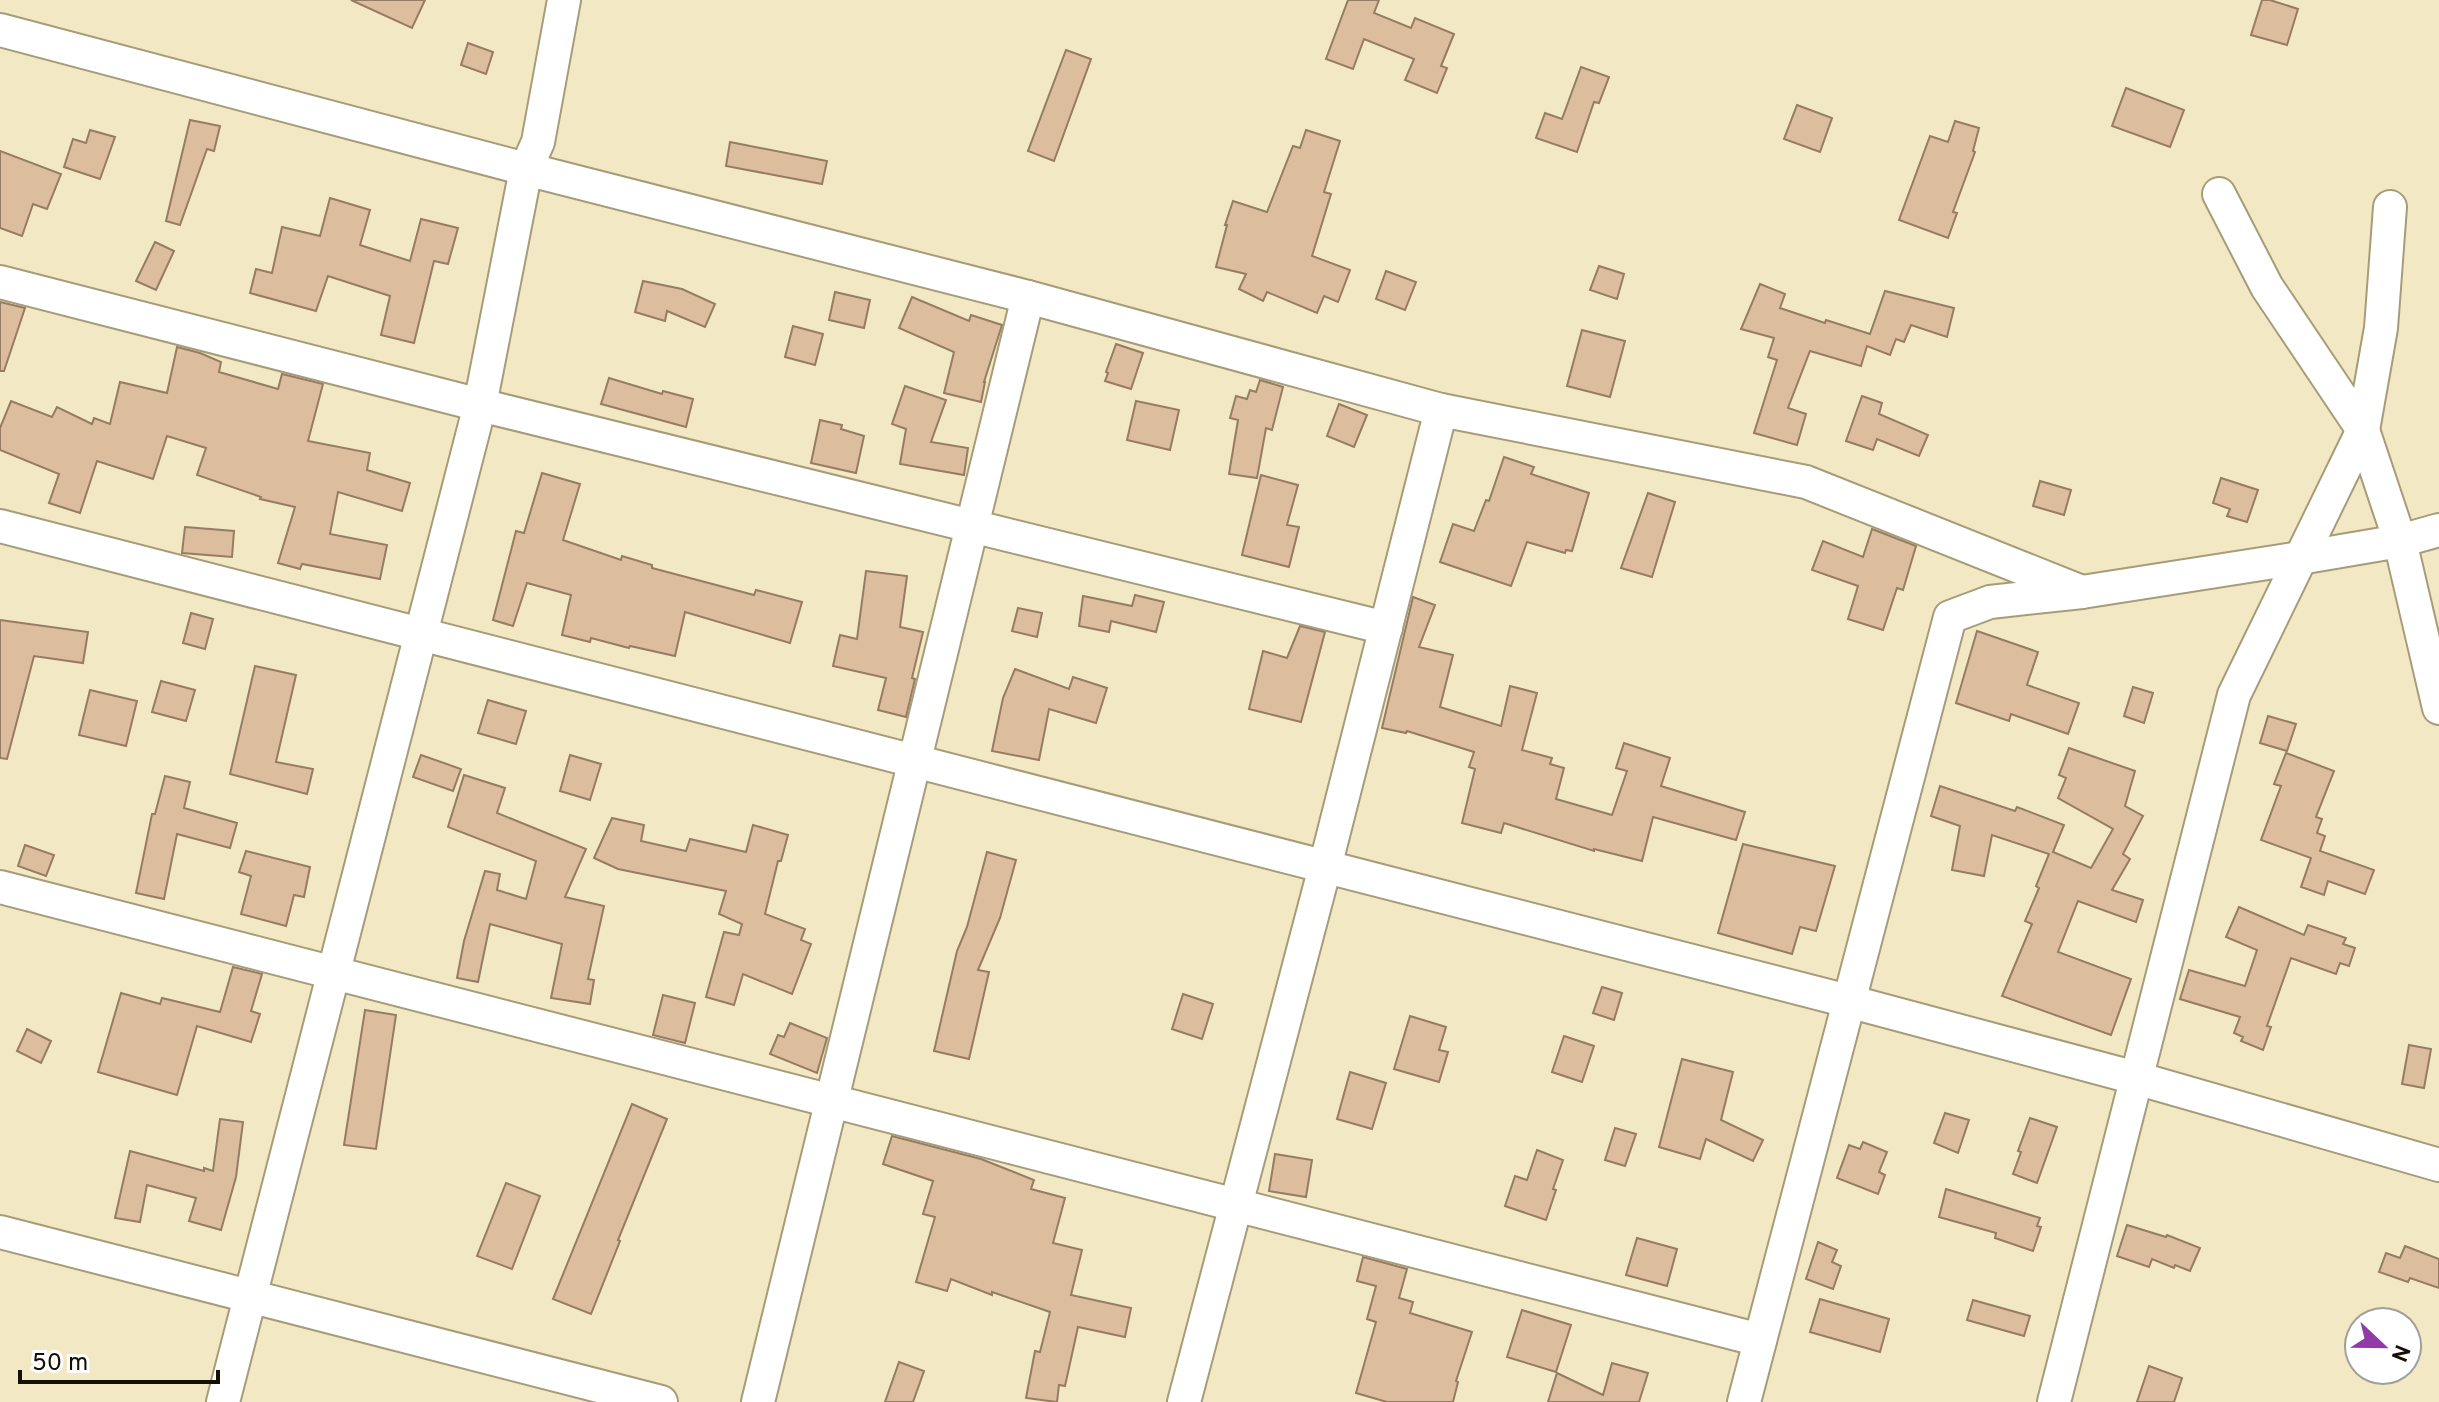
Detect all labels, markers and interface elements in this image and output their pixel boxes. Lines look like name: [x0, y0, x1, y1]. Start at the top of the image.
north arrow: [2343, 1306, 2423, 1386]
scale bar: [20, 1334, 218, 1384]
text: N: [2384, 1340, 2415, 1365]
text: 50 m: [32, 1349, 88, 1379]

